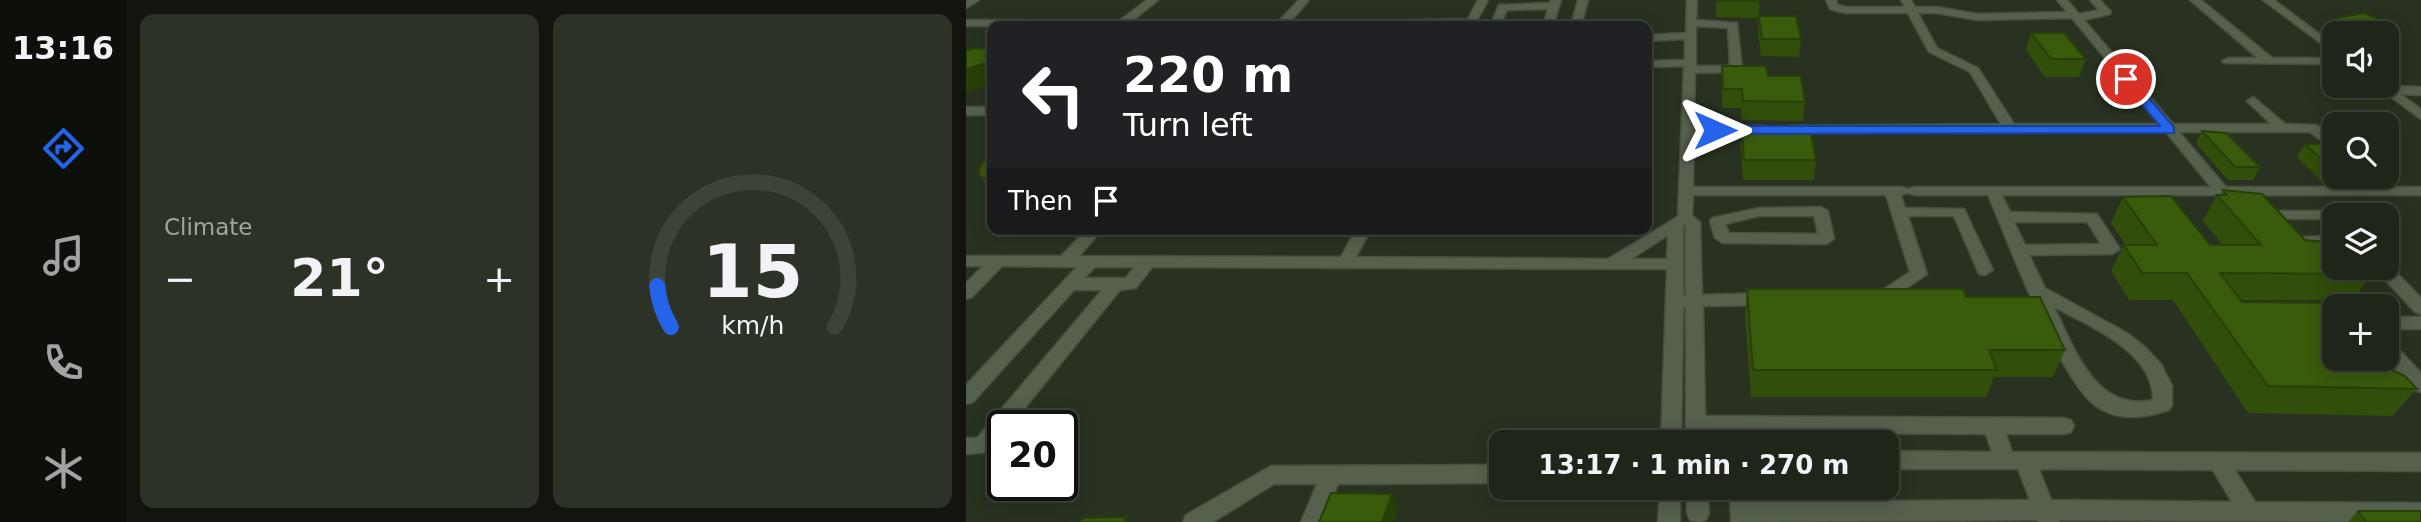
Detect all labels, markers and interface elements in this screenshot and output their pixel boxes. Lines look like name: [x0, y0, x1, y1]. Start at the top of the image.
map controls: [2322, 21, 2399, 371]
button: sound: [2322, 21, 2399, 98]
text: 13:16: [12, 29, 114, 67]
text: 220 m: [1123, 47, 1293, 104]
icon: left: [1008, 49, 1099, 140]
pin: [2096, 49, 2156, 109]
icon: arrive: [2107, 60, 2145, 98]
position arrow: [1678, 93, 1752, 167]
text: Turn left: [1123, 106, 1253, 144]
button: search: [2322, 112, 2399, 189]
icon: directions: [39, 124, 88, 173]
icon: arrive: [1087, 182, 1125, 220]
text: Then: [1008, 186, 1073, 216]
button: layers: [2322, 203, 2399, 280]
text: Climate: [164, 214, 253, 240]
text: 15: [702, 229, 803, 314]
icon: music: [39, 231, 88, 280]
text: 21°: [290, 248, 389, 308]
text: −: [164, 257, 196, 301]
text: +: [483, 257, 515, 301]
button: +: [2322, 294, 2399, 371]
text: km/h: [721, 311, 784, 340]
icon: phone: [39, 338, 88, 387]
speed limit sign: 20: [987, 410, 1078, 501]
icon: climate: [39, 444, 88, 493]
text: 13:17 · 1 min · 270 m: [1539, 450, 1849, 480]

